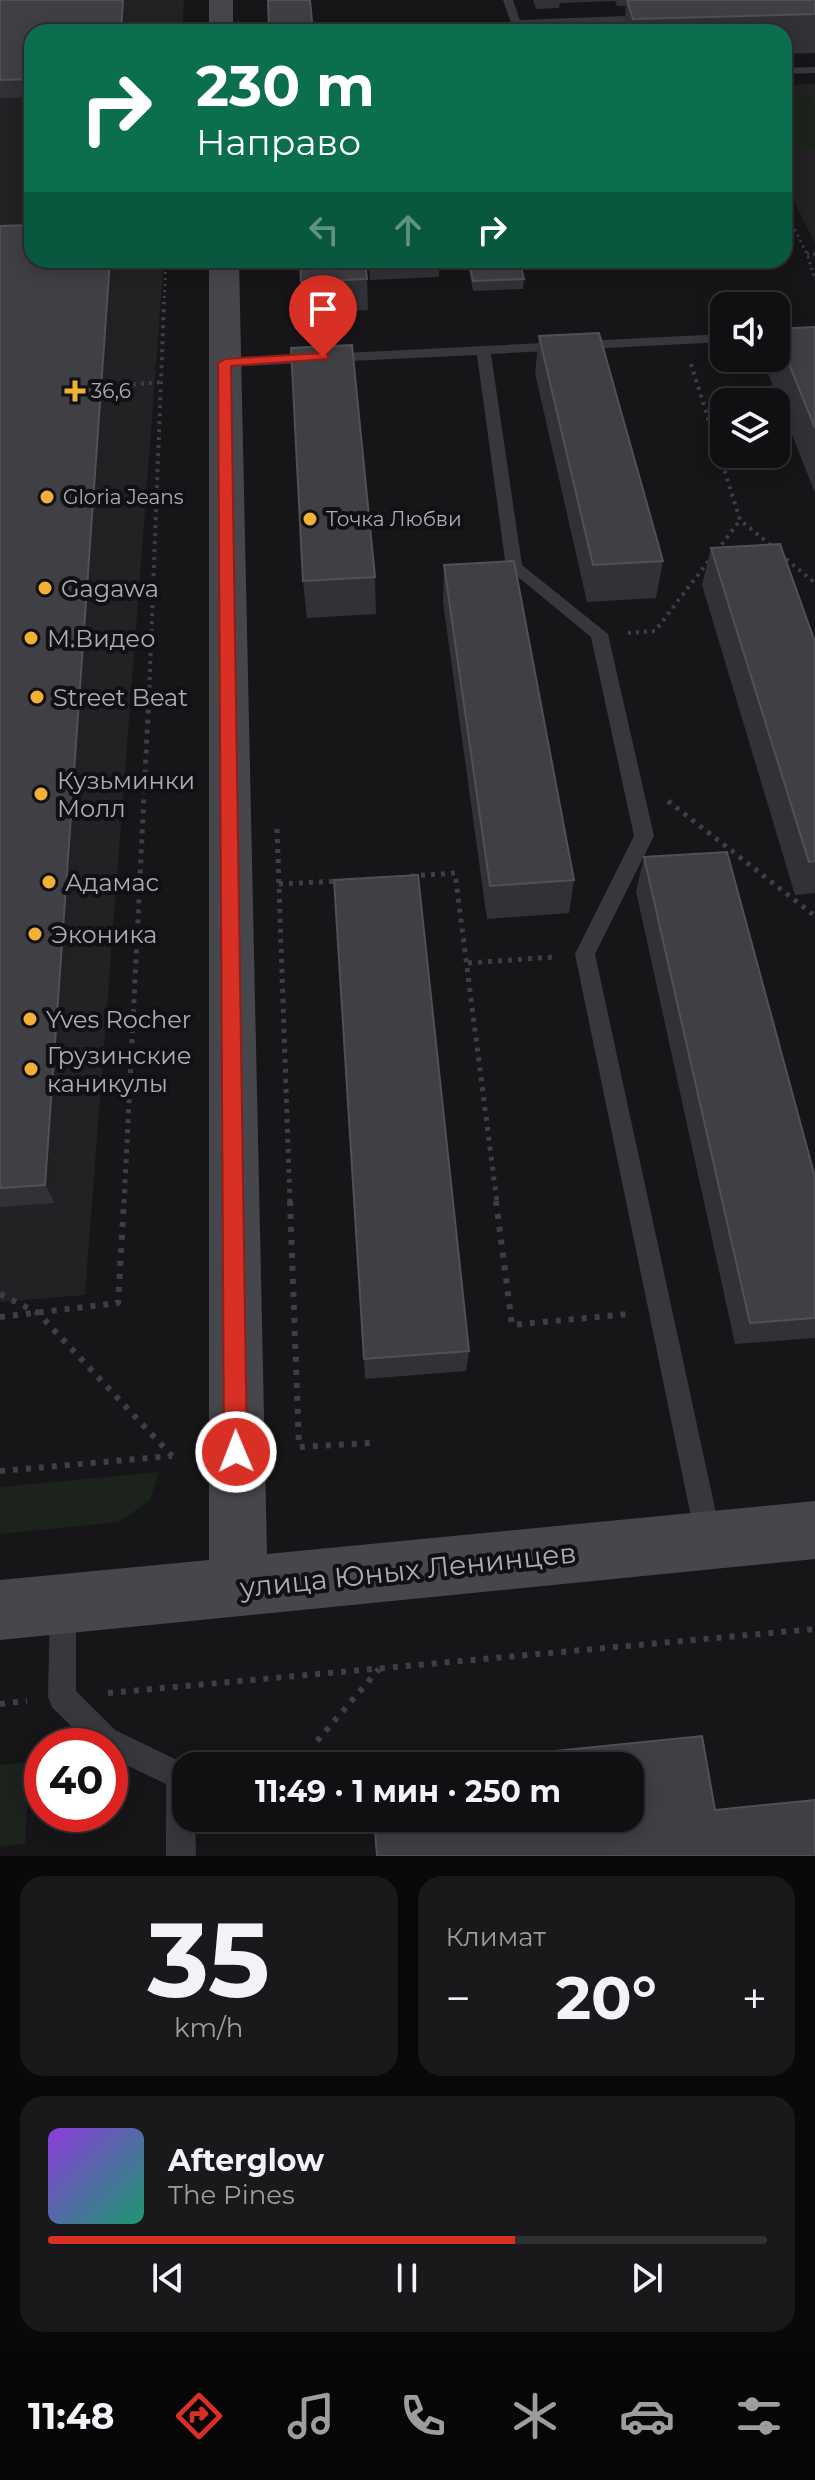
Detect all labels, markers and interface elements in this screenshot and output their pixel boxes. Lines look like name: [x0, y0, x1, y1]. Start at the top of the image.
text: 230 m: [196, 52, 375, 120]
icon: right: [64, 56, 168, 160]
text: Направо: [196, 120, 361, 164]
icon: left: [302, 208, 346, 252]
icon: ahead: [386, 208, 430, 252]
icon: right: [470, 208, 514, 252]
pin: [289, 275, 357, 357]
icon: arrive: [301, 287, 345, 331]
map controls: [710, 292, 790, 468]
button: sound: [710, 292, 790, 372]
place label: 36,6: [91, 379, 131, 403]
marker: 36,6: [66, 382, 84, 400]
button: layers: [710, 388, 790, 468]
place label: Gloria Jeans: [63, 485, 184, 509]
marker: Gloria Jeans: [38, 488, 56, 506]
place label: Точка Любви: [326, 507, 462, 531]
marker: Точка Любви: [301, 510, 319, 528]
place label: Gagawa: [61, 574, 159, 603]
marker: Gagawa: [36, 579, 54, 597]
place label: М.Видео: [47, 624, 155, 653]
marker: М.Видео: [22, 629, 40, 647]
place label: Street Beat: [53, 683, 188, 712]
marker: Street Beat: [28, 688, 46, 706]
place label: Кузьминки Молл: [57, 766, 195, 823]
marker: Кузьминки Молл: [32, 785, 50, 803]
place label: Адамас: [65, 868, 159, 897]
marker: Адамас: [40, 873, 58, 891]
place label: Эконика: [51, 920, 157, 949]
marker: Эконика: [26, 925, 44, 943]
place label: Yves Rocher: [46, 1005, 191, 1034]
marker: Yves Rocher: [21, 1010, 39, 1028]
place label: Грузинские каникулы: [47, 1041, 192, 1098]
marker: Грузинские каникулы: [22, 1060, 40, 1078]
position arrow: [194, 1410, 278, 1494]
street label: улица Юных Ленинцев: [237, 1535, 578, 1605]
speed limit sign: 40: [24, 1728, 128, 1832]
text: 11:49 · 1 мин · 250 m: [255, 1773, 561, 1810]
text: 35: [148, 1896, 270, 2023]
text: Климат: [446, 1921, 546, 1953]
text: 20°: [556, 1961, 657, 2034]
text: −: [446, 1971, 471, 2025]
text: +: [742, 1971, 767, 2025]
text: km/h: [174, 2012, 243, 2044]
text: Afterglow: [168, 2142, 324, 2179]
text: The Pines: [168, 2179, 295, 2211]
icon: previous: [146, 2256, 190, 2300]
icon: pause: [385, 2256, 429, 2300]
icon: next: [625, 2256, 669, 2300]
icon: directions: [171, 2388, 227, 2444]
icon: music: [283, 2388, 339, 2444]
icon: phone: [395, 2388, 451, 2444]
icon: climate: [507, 2388, 563, 2444]
icon: car: [619, 2388, 675, 2444]
icon: filters: [731, 2388, 787, 2444]
text: 11:48: [28, 2394, 115, 2438]

